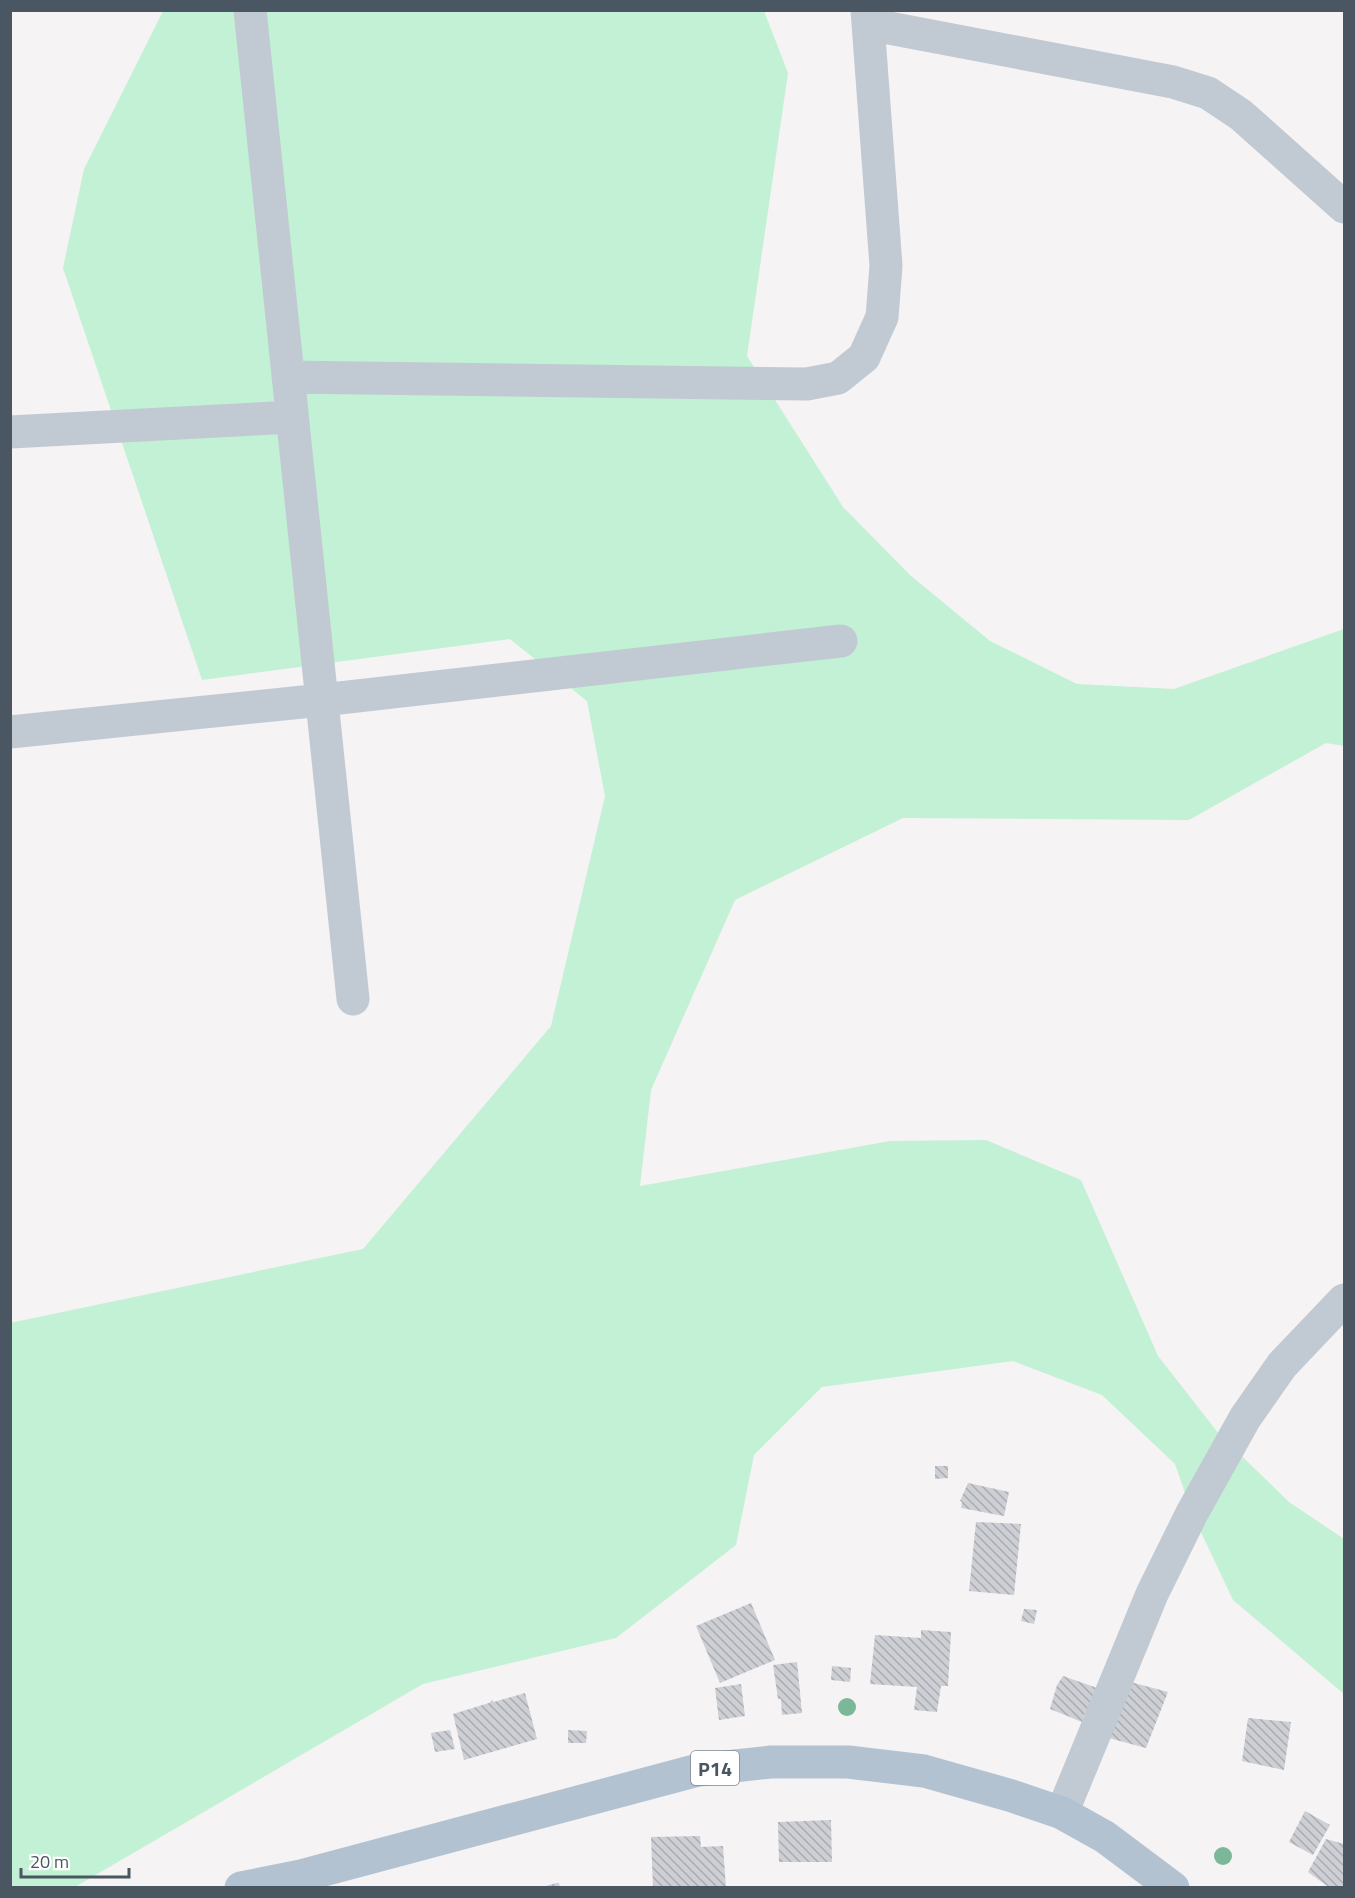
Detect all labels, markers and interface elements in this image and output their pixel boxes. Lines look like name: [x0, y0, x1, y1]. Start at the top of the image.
road number: P14: [691, 1751, 739, 1785]
scale bar: [21, 1841, 129, 1879]
text: 20 m: [30, 1848, 69, 1875]

